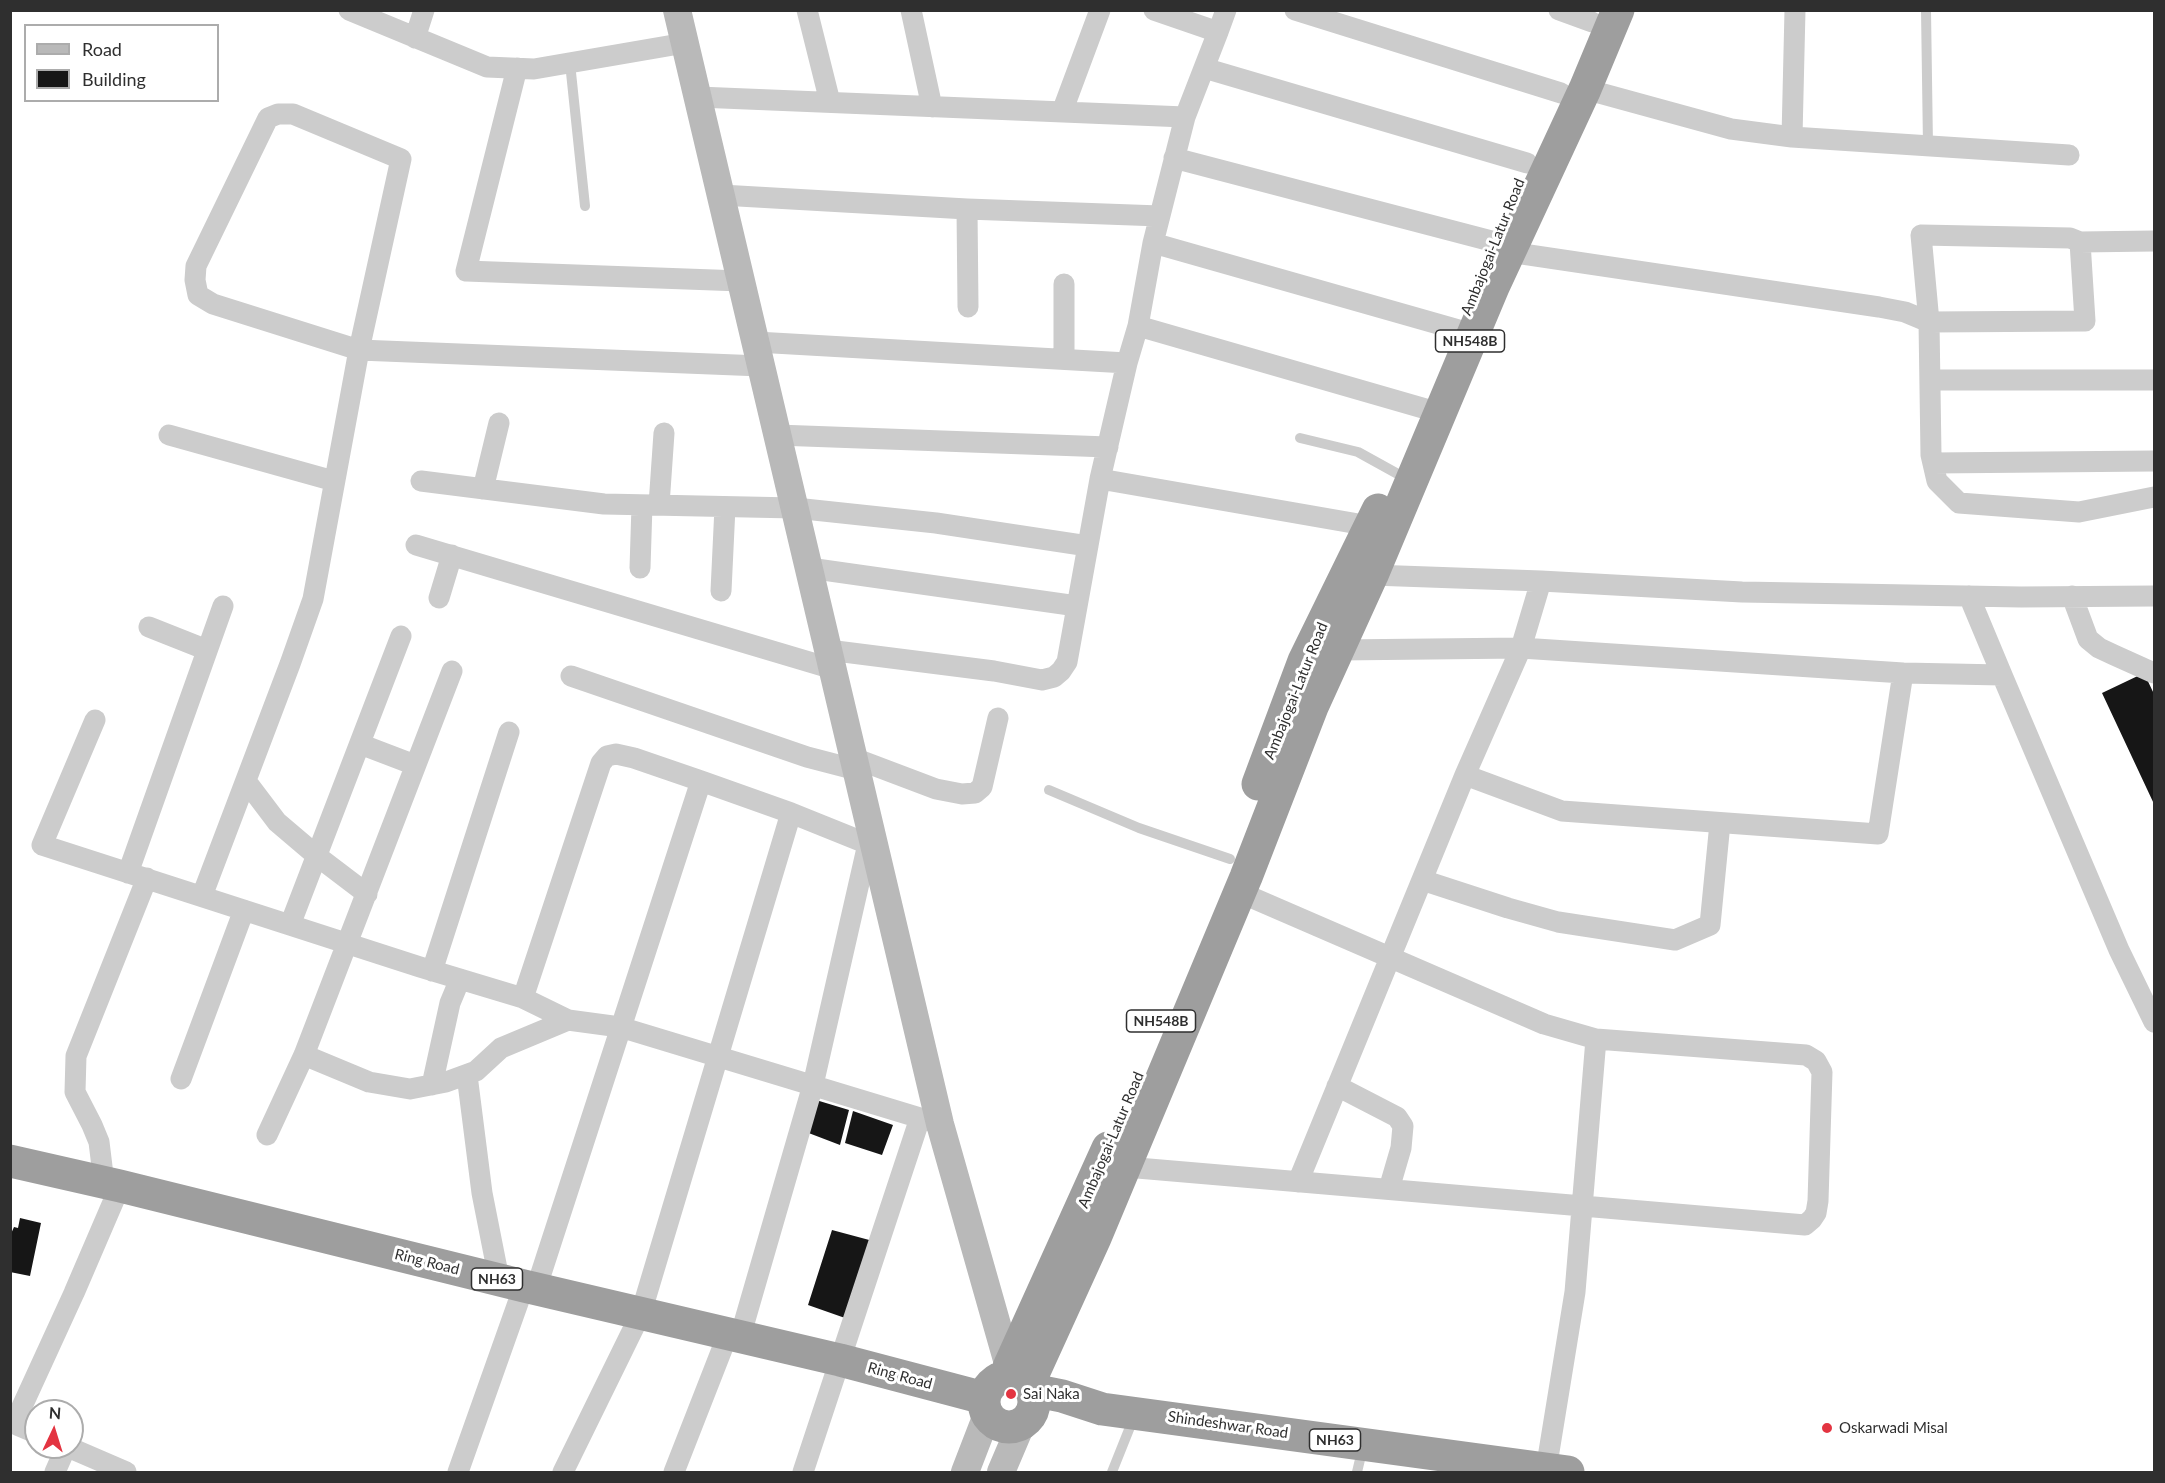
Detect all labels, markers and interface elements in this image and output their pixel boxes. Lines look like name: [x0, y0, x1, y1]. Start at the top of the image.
legend: [24, 24, 219, 102]
text: Road: [82, 38, 122, 60]
text: Building: [82, 68, 146, 90]
street label: Ambajogai-Latur Road: [1457, 176, 1529, 318]
road number: NH548B: [1436, 330, 1504, 352]
street label: Ambajogai-Latur Road: [1260, 620, 1332, 762]
road number: NH548B: [1126, 1010, 1196, 1032]
street label: Ambajogai-Latur Road: [1074, 1069, 1148, 1211]
street label: Ring Road: [393, 1245, 461, 1279]
road number: NH63: [472, 1268, 522, 1290]
street label: Ring Road: [866, 1359, 934, 1393]
place label: Sai Naka: [1023, 1385, 1080, 1403]
marker: Sai Naka: [1004, 1387, 1018, 1401]
north arrow: [24, 1399, 84, 1459]
text: N: [48, 1403, 62, 1422]
street label: Shindeshwar Road: [1167, 1408, 1289, 1442]
place label: Oskarwadi Misal: [1839, 1419, 1948, 1437]
marker: Oskarwadi Misal: [1820, 1421, 1834, 1435]
road number: NH63: [1310, 1429, 1360, 1451]

